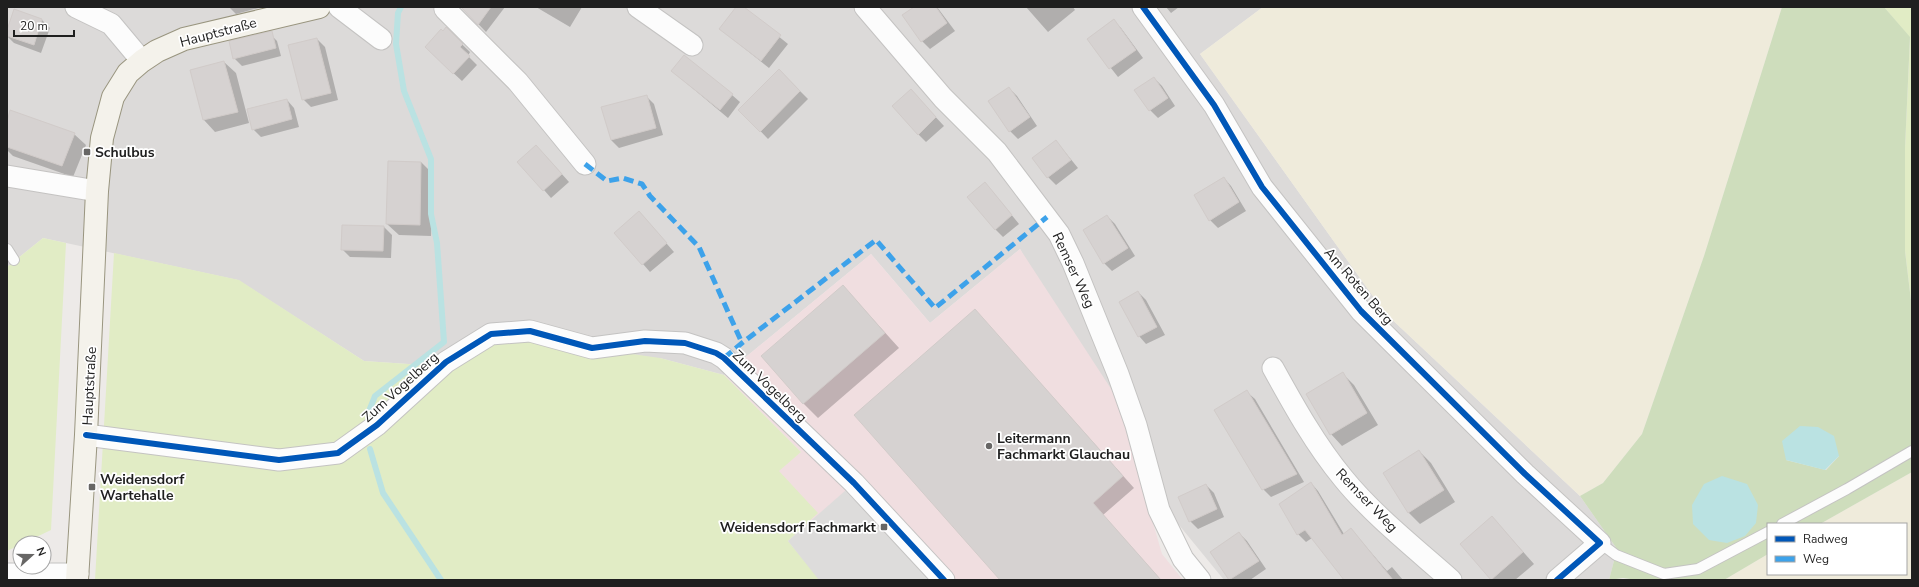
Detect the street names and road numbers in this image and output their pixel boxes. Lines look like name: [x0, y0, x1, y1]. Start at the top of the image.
street label: Hauptstraße: [178, 13, 259, 52]
street label: Remser Weg: [1048, 229, 1099, 311]
street label: Am Roten Berg: [1320, 244, 1397, 329]
street label: Hauptstraße: [78, 346, 101, 426]
street label: Zum Vogelberg: [728, 346, 811, 427]
street label: Zum Vogelberg: [358, 348, 443, 427]
street label: Remser Weg: [1331, 464, 1402, 536]

